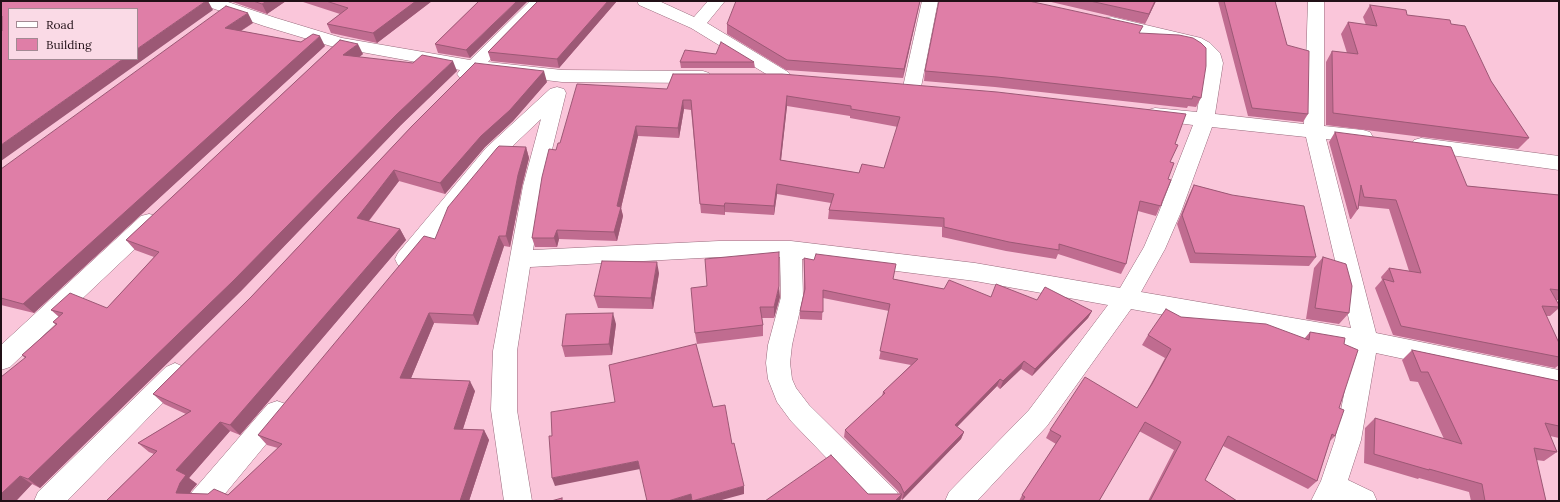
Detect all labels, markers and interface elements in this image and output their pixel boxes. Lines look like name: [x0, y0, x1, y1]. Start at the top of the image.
legend: [8, 8, 138, 60]
text: Road: [46, 17, 74, 32]
text: Building: [46, 37, 92, 52]

